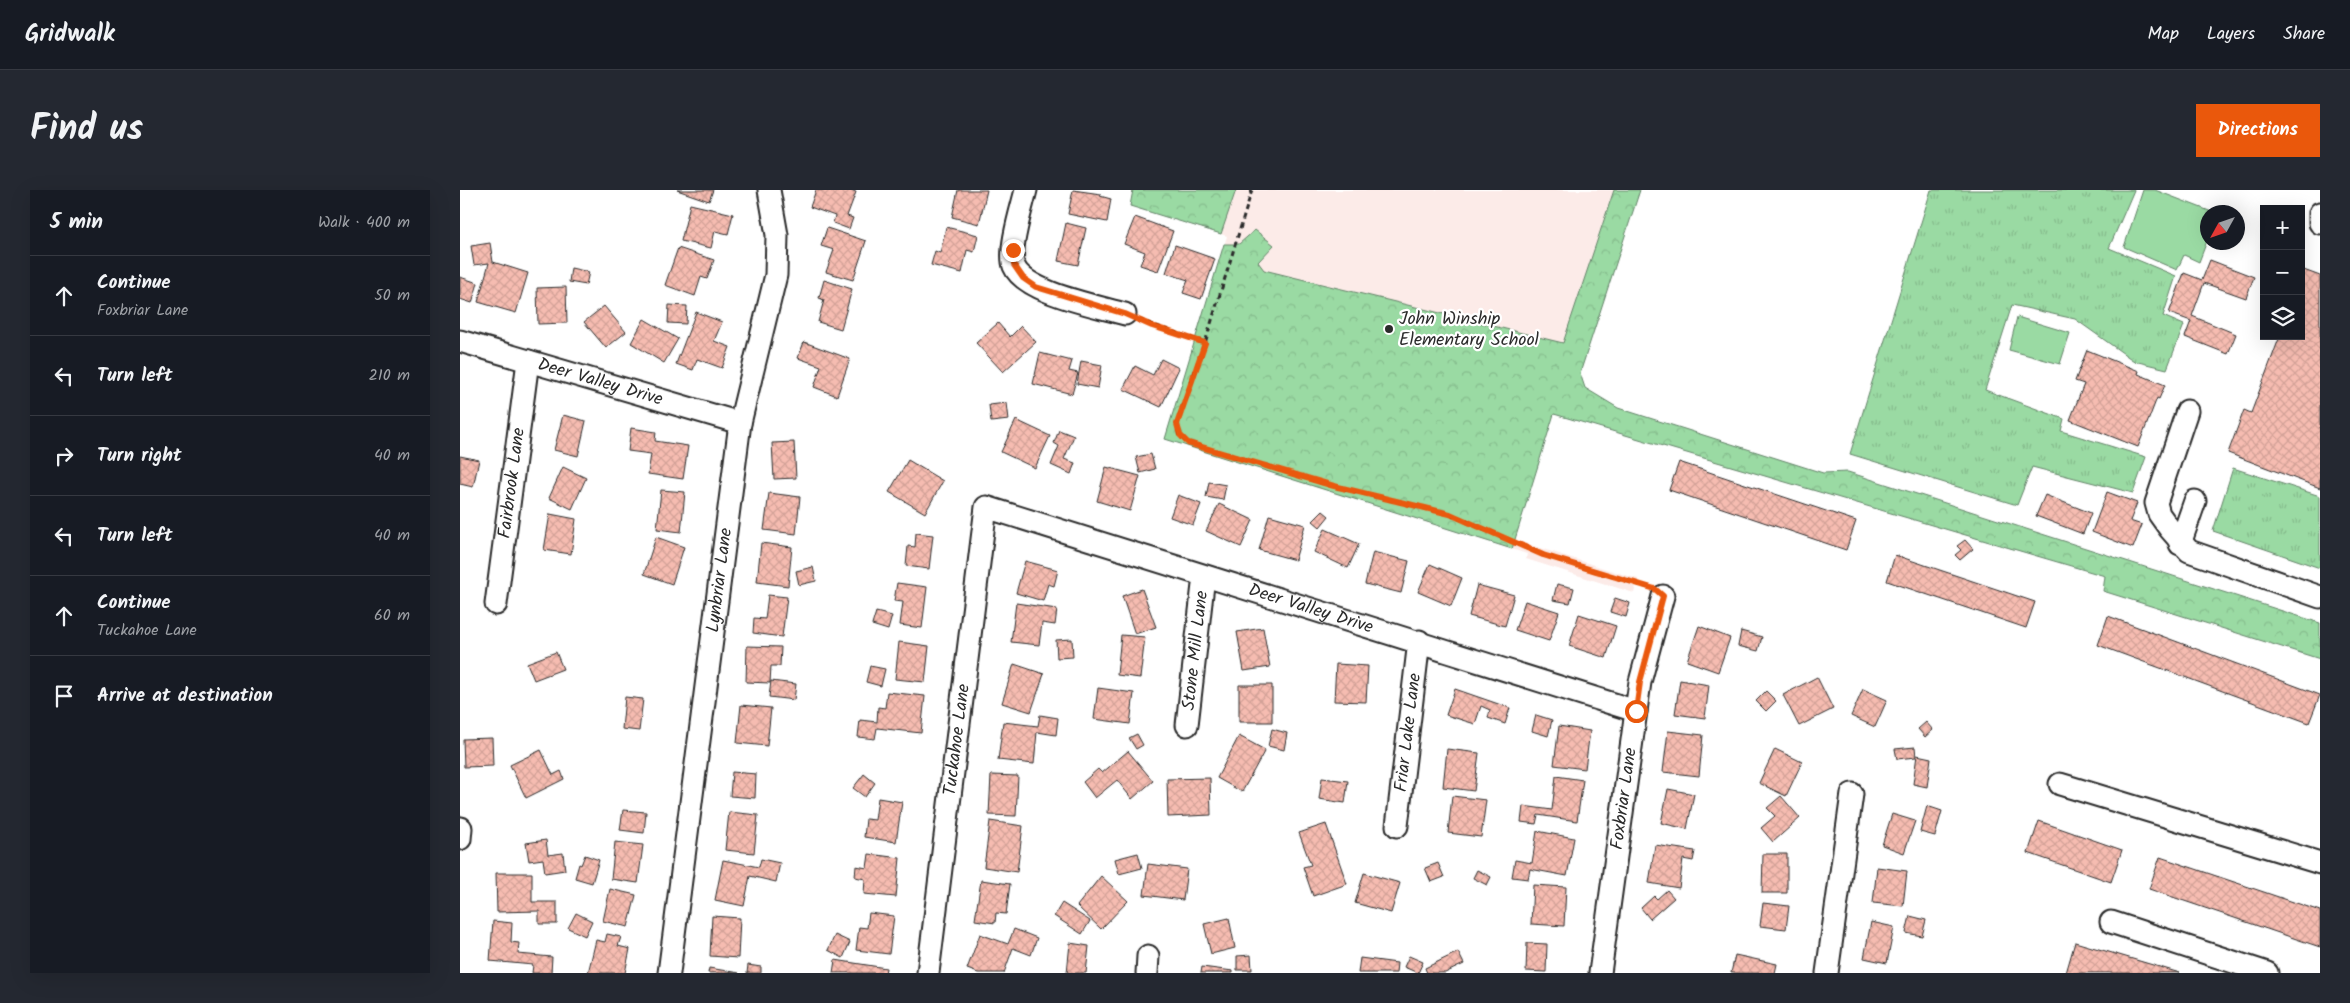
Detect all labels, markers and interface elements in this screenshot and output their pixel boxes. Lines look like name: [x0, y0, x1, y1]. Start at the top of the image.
text: Gridwalk: [25, 15, 115, 54]
text: Map: [2148, 20, 2179, 49]
text: Layers: [2207, 20, 2255, 49]
text: Share: [2283, 20, 2325, 49]
text: Find us: [30, 102, 143, 158]
button: Directions: [2196, 104, 2320, 157]
north arrow: [2200, 205, 2245, 250]
map controls: [2260, 205, 2305, 340]
button: +: [2260, 205, 2305, 250]
text: 5 min: [50, 206, 103, 239]
text: Walk · 400 m: [318, 210, 410, 235]
route end: [1002, 239, 1025, 262]
button: −: [2260, 250, 2305, 295]
text: Continue: [97, 268, 170, 298]
icon: ahead: [50, 282, 78, 310]
text: 50 m: [374, 283, 410, 308]
button: layers: [2260, 295, 2305, 340]
text: Foxbriar Lane: [97, 298, 188, 323]
place label: John Winship Elementary School: [1399, 305, 1540, 355]
marker: John Winship Elementary School: [1383, 323, 1395, 335]
street label: Deer Valley Drive: [534, 350, 666, 414]
text: Turn left: [97, 361, 172, 391]
icon: left: [50, 362, 78, 390]
text: 210 m: [369, 363, 410, 388]
street label: Fairbrook Lane: [490, 426, 534, 540]
text: Turn right: [97, 441, 182, 471]
icon: right: [50, 442, 78, 470]
text: 40 m: [374, 443, 410, 468]
text: Turn left: [97, 521, 172, 551]
icon: left: [50, 522, 78, 550]
text: 40 m: [374, 523, 410, 548]
street label: Lynbriar Lane: [699, 526, 741, 634]
street label: Deer Valley Drive: [1245, 576, 1377, 642]
text: Continue: [97, 588, 170, 618]
street label: Stone Mill Lane: [1174, 589, 1217, 712]
icon: ahead: [50, 602, 78, 630]
text: 60 m: [374, 603, 410, 628]
text: Tuckahoe Lane: [97, 618, 197, 643]
street label: Friar Lake Lane: [1387, 672, 1430, 794]
text: Arrive at destination: [97, 681, 273, 711]
icon: arrive: [50, 682, 78, 710]
street label: Tuckahoe Lane: [936, 682, 978, 797]
route start: [1625, 700, 1648, 723]
street label: Foxbriar Lane: [1603, 746, 1645, 851]

